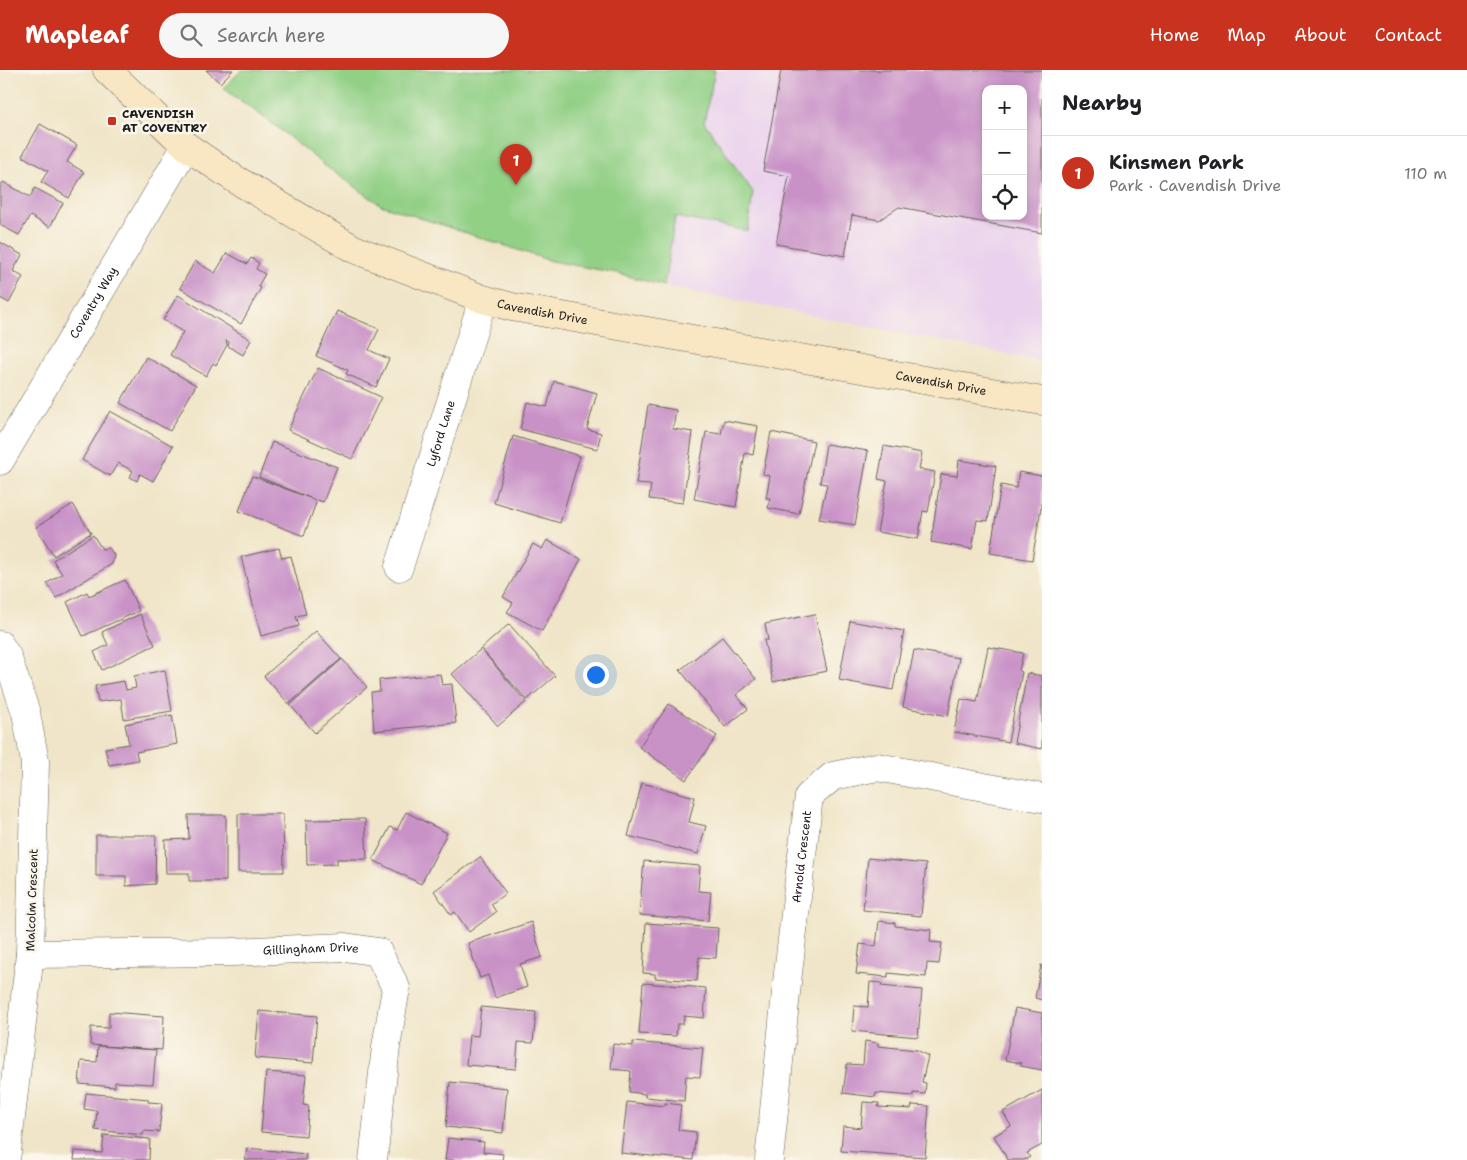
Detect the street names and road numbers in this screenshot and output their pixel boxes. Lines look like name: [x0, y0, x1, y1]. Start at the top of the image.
street label: Coventry Way: [66, 263, 121, 342]
street label: Cavendish Drive: [495, 295, 589, 328]
street label: Cavendish Drive: [894, 367, 988, 399]
street label: Lyford Lane: [423, 398, 459, 469]
street label: Arnold Crescent: [788, 810, 815, 904]
street label: Malcolm Crescent: [22, 848, 42, 952]
street label: Gillingham Drive: [263, 939, 360, 959]

